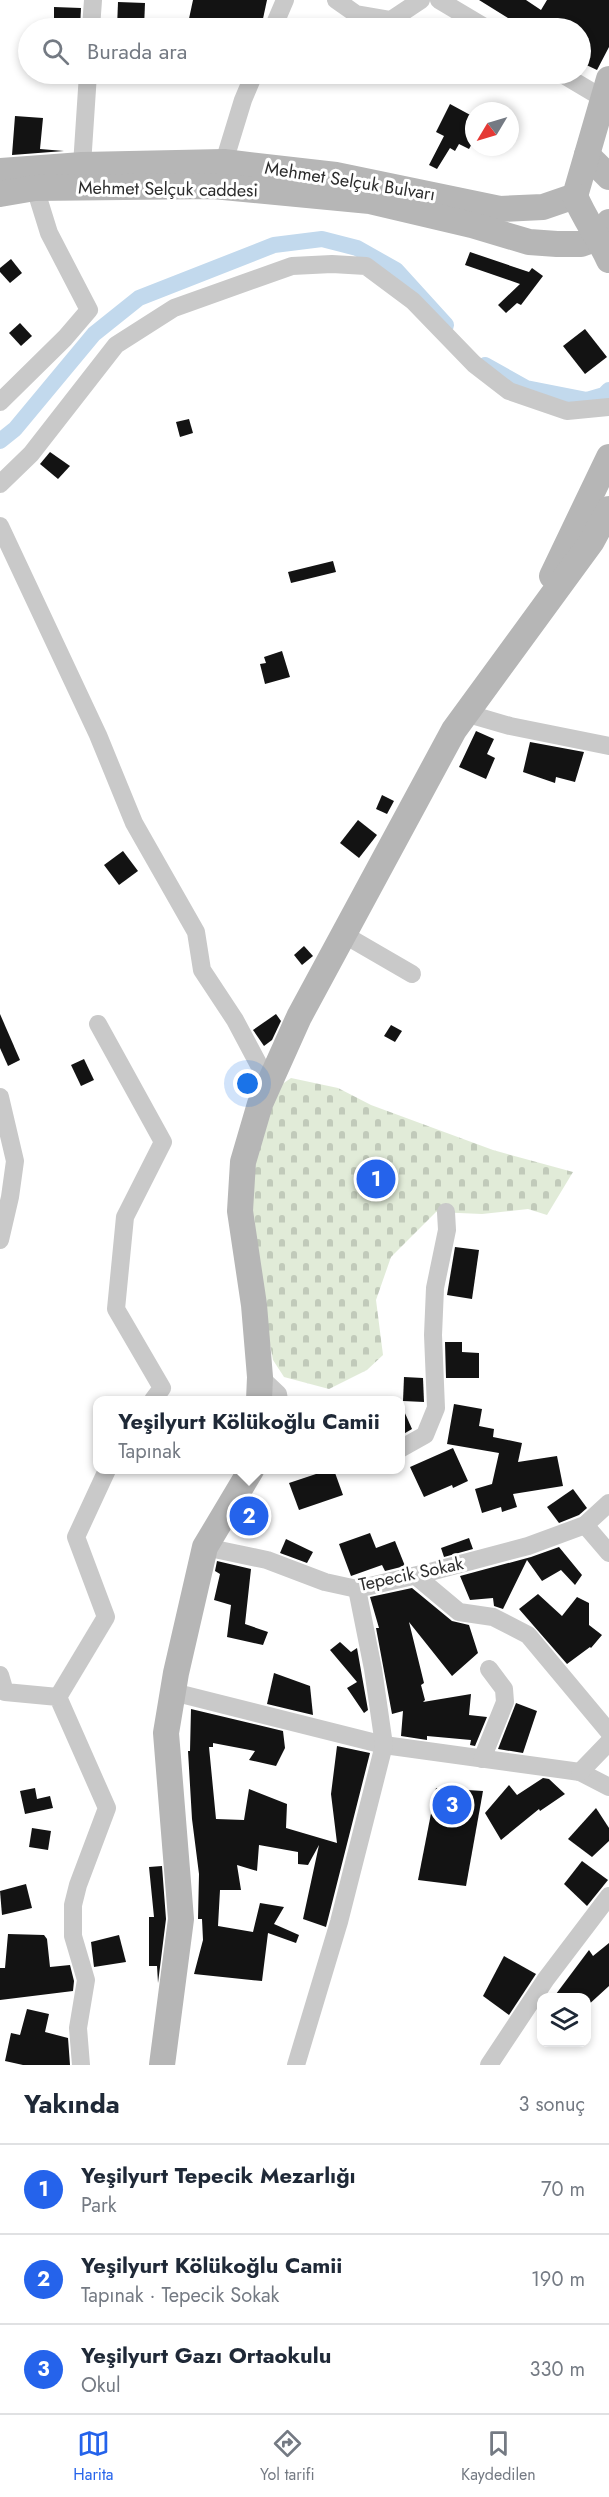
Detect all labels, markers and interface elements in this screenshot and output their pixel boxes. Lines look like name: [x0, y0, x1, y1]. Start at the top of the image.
search box: [18, 18, 591, 84]
icon: search: [39, 35, 72, 68]
text: Burada ara: [87, 35, 187, 67]
north arrow: [465, 102, 519, 156]
street label: Mehmet Selçuk Bulvarı: [263, 155, 437, 207]
street label: Mehmet Selçuk caddesi: [78, 174, 258, 204]
your location: [233, 1069, 262, 1098]
pin: 1: [356, 1156, 395, 1202]
popup: [93, 1396, 405, 1474]
text: Yeşilyurt Kölükoğlu Camii: [118, 1405, 380, 1437]
text: Tapınak: [118, 1437, 181, 1466]
pin: 2: [230, 1494, 268, 1538]
street label: Tepecik Sokak: [356, 1550, 466, 1598]
pin: 3: [432, 1782, 472, 1828]
map controls: [537, 1993, 591, 2047]
button: layers: [537, 1993, 591, 2047]
text: Yakında: [24, 2085, 120, 2123]
text: 3 sonuç: [519, 2090, 585, 2119]
text: Yeşilyurt Tepecik Mezarlığı: [81, 2159, 356, 2191]
text: 1: [38, 2175, 49, 2204]
text: 70 m: [541, 2175, 585, 2204]
text: Park: [81, 2191, 117, 2220]
text: Yeşilyurt Kölükoğlu Camii: [81, 2249, 342, 2281]
text: 2: [37, 2265, 50, 2294]
text: 190 m: [531, 2265, 585, 2294]
text: Tapınak · Tepecik Sokak: [81, 2281, 279, 2310]
text: Yeşilyurt Gazı Ortaokulu: [81, 2339, 331, 2371]
text: 3: [37, 2355, 50, 2384]
text: 330 m: [530, 2355, 585, 2384]
text: Okul: [81, 2371, 121, 2400]
tab: Harita: [73, 2427, 114, 2486]
tab: Yol tarifi: [260, 2427, 315, 2486]
tab: Kaydedilen: [461, 2427, 536, 2486]

